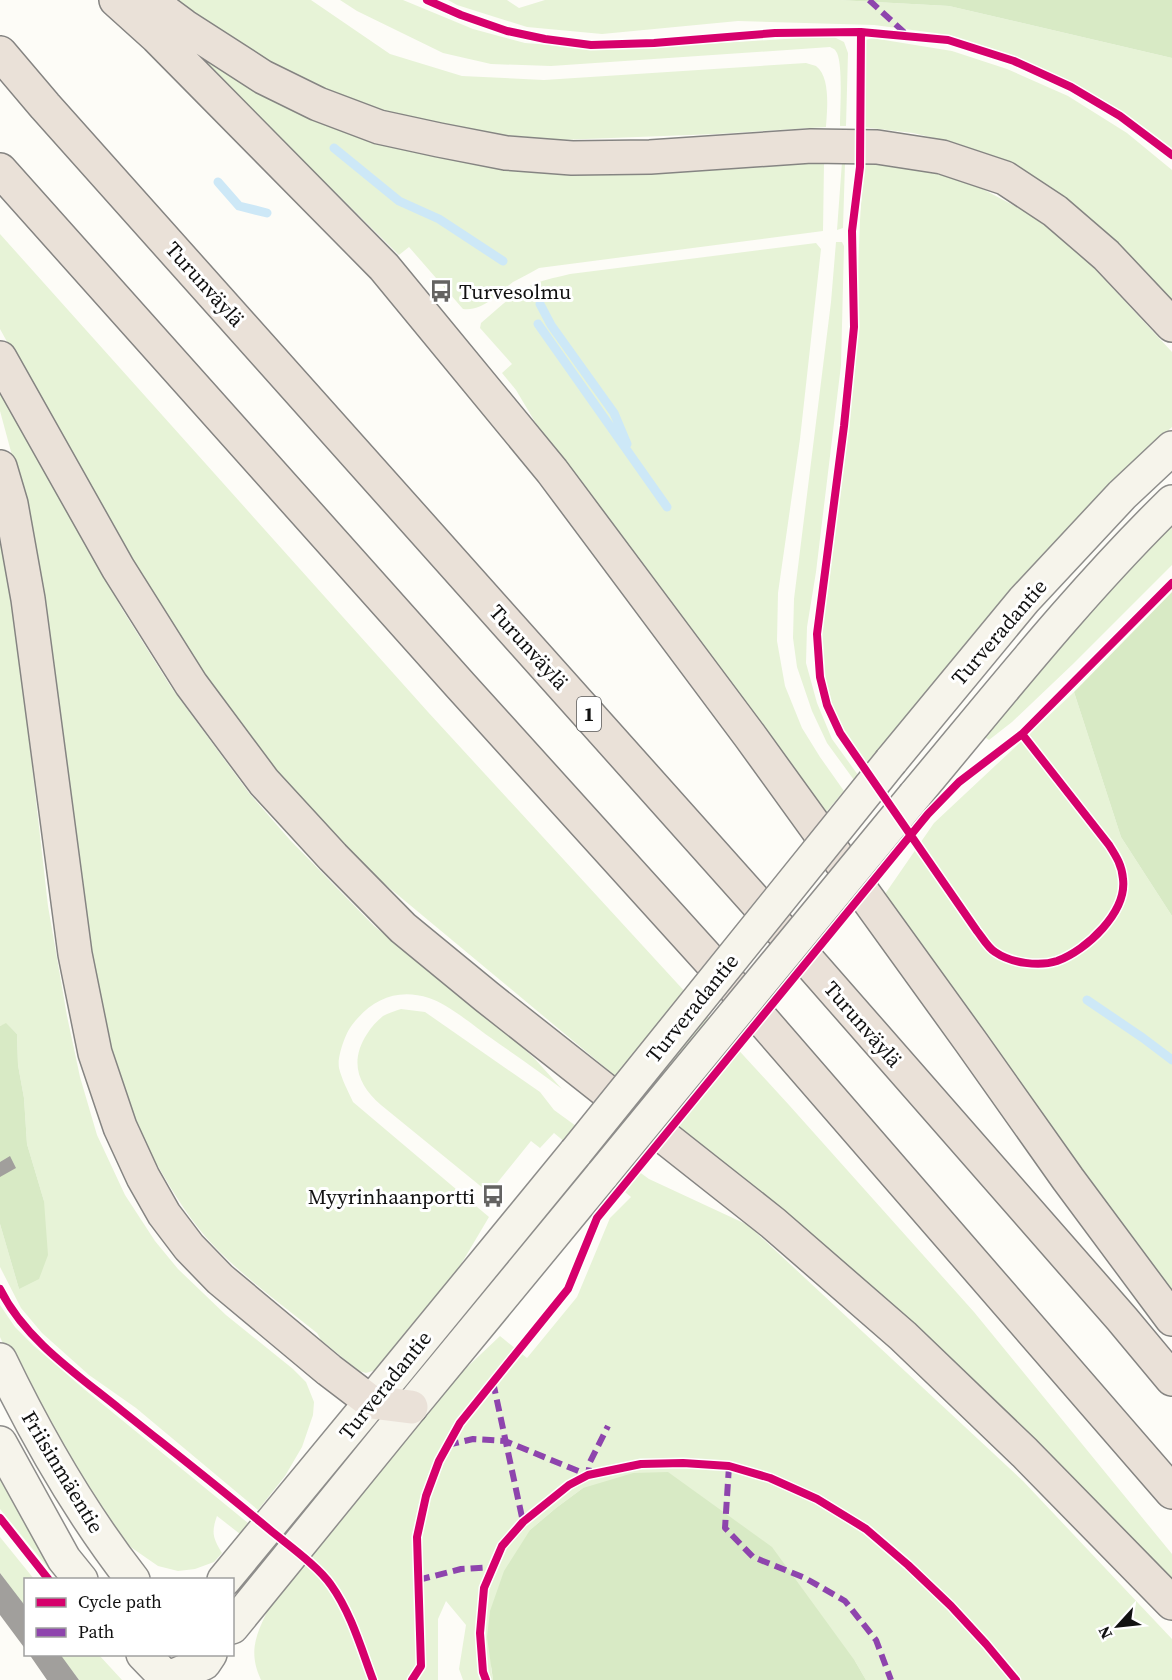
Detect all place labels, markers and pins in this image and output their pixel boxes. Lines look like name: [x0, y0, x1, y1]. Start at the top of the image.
place label: Turvesolmu: [459, 277, 571, 306]
bus stop icon: Turvesolmu: [428, 278, 454, 304]
place label: Myyrinhaanportti: [308, 1182, 475, 1211]
bus stop icon: Myyrinhaanportti: [480, 1183, 506, 1209]

